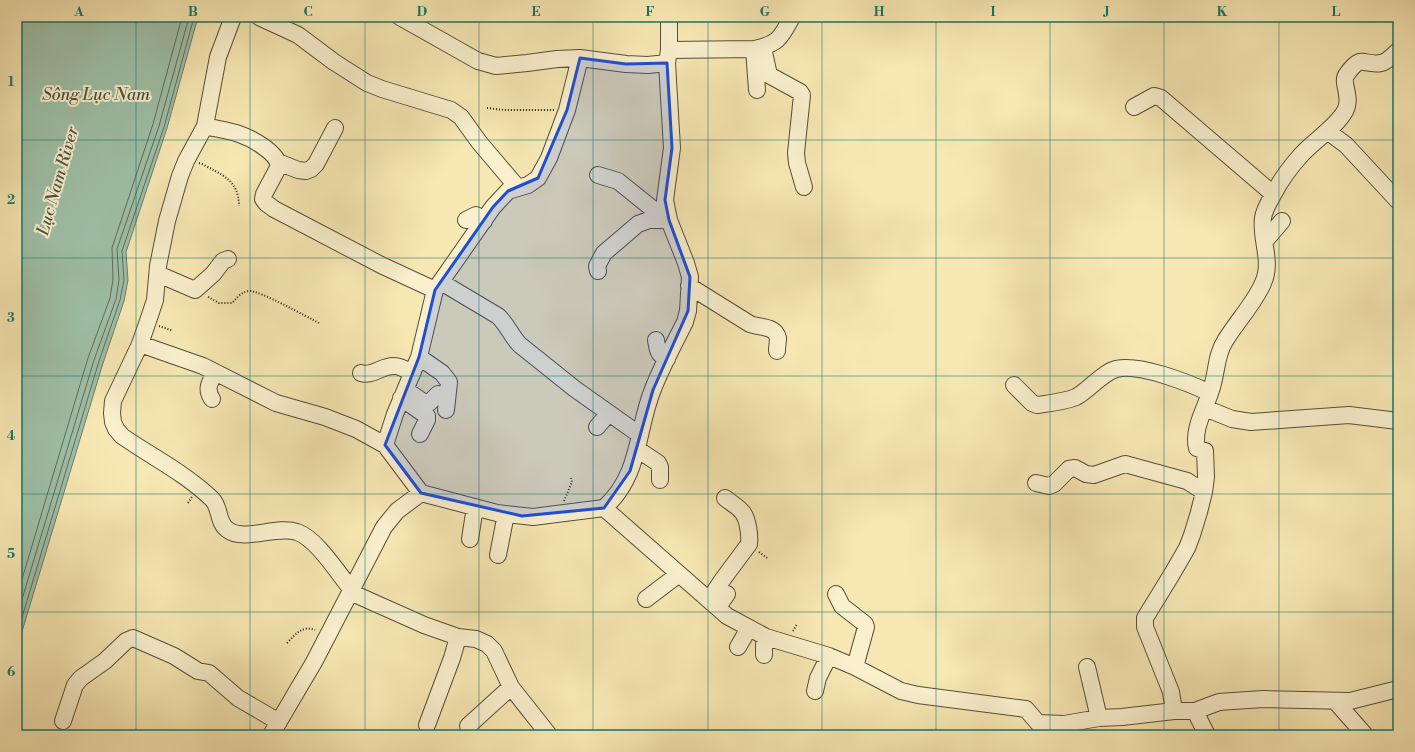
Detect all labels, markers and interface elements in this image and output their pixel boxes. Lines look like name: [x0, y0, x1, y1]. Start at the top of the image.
text: A: [73, 4, 84, 20]
text: B: [188, 4, 198, 20]
text: C: [303, 4, 313, 20]
text: D: [417, 4, 427, 20]
text: E: [531, 4, 541, 20]
text: F: [645, 4, 655, 20]
text: G: [760, 4, 771, 20]
text: H: [874, 4, 885, 20]
text: I: [990, 4, 996, 20]
text: J: [1102, 4, 1110, 20]
text: K: [1217, 4, 1228, 20]
text: L: [1332, 4, 1341, 20]
text: 1: [8, 74, 15, 90]
water label: Sông Lục Nam: [42, 84, 150, 106]
water label: Lục Nam River: [32, 123, 84, 239]
text: 2: [7, 192, 15, 208]
text: 3: [7, 310, 15, 326]
text: 4: [7, 428, 16, 444]
text: 5: [7, 546, 15, 562]
text: 6: [7, 664, 15, 680]

